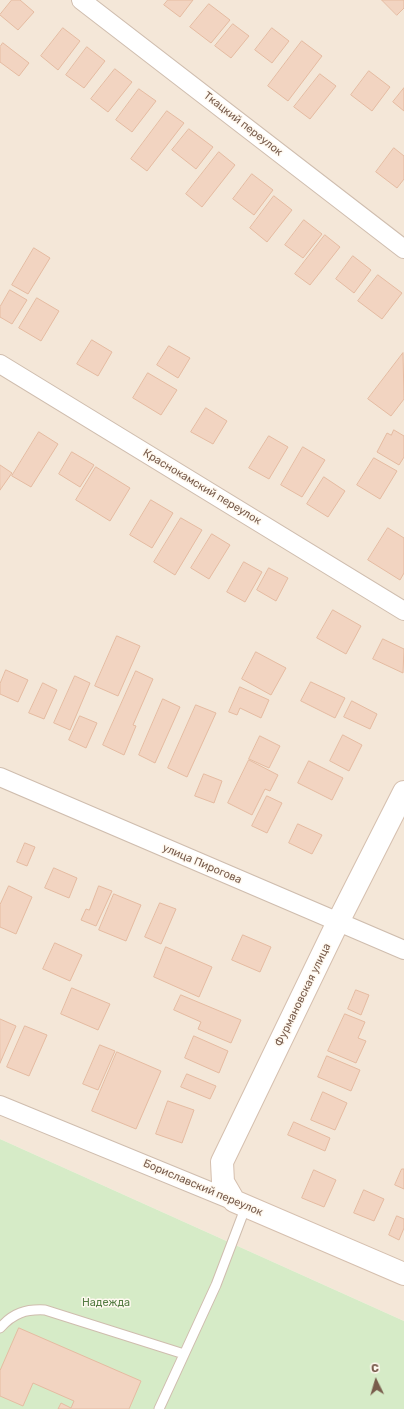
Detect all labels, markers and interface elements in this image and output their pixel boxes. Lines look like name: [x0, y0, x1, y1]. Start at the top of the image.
street label: Ткацкий переулок: [201, 89, 285, 159]
street label: Краснокамский переулок: [140, 446, 264, 528]
street label: улица Пирогова: [160, 841, 244, 887]
street label: Фурмановская улица: [272, 941, 334, 1049]
street label: Бориславский переулок: [141, 1157, 265, 1219]
park label: Надежда: [82, 1296, 130, 1310]
north arrow: [356, 1361, 396, 1401]
text: С: [370, 1362, 379, 1375]

